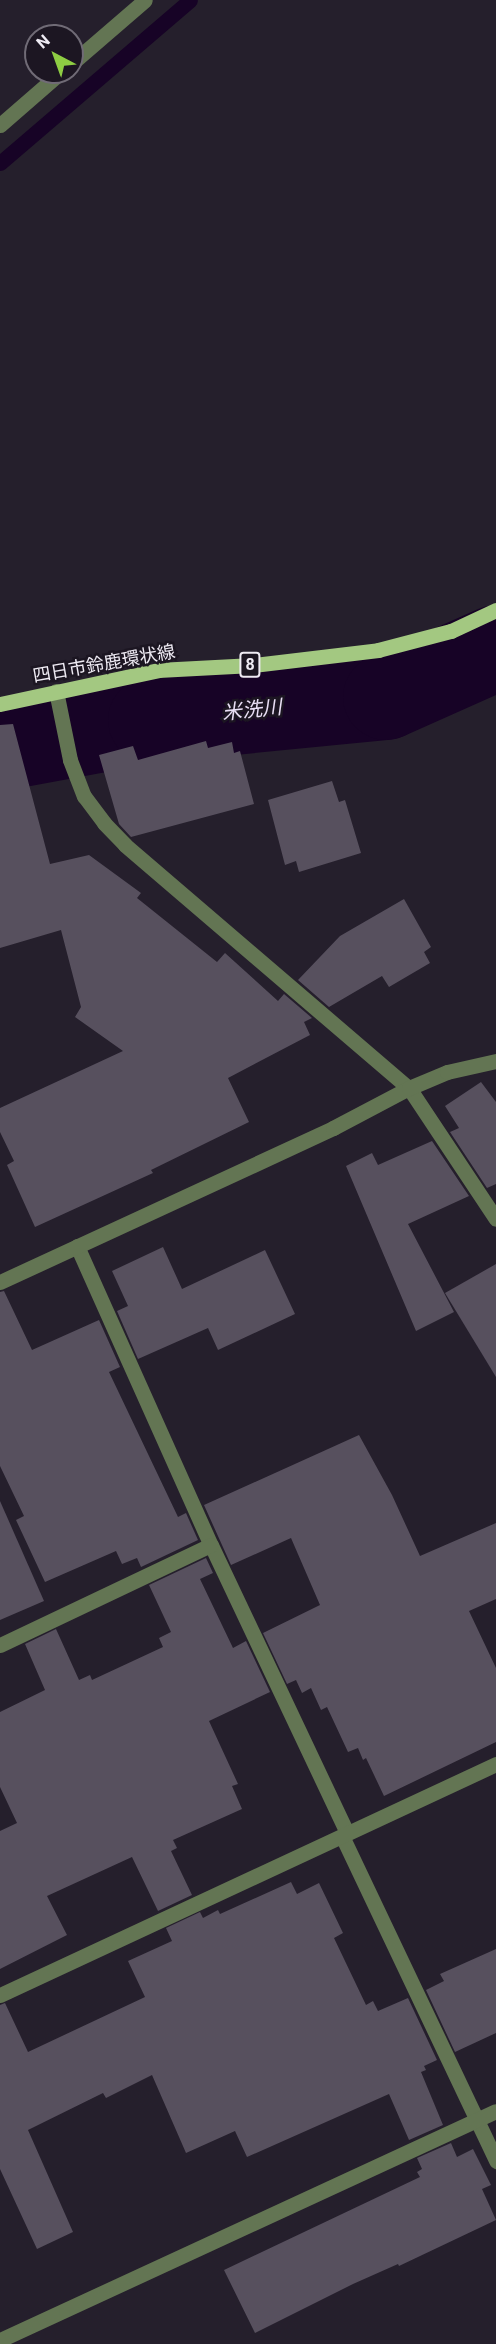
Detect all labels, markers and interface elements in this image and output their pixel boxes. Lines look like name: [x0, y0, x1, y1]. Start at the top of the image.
north arrow: [24, 24, 84, 84]
text: N: [33, 31, 54, 52]
street label: 四日市鈴鹿環状線: [31, 641, 177, 687]
road number: 8: [238, 652, 262, 678]
water label: 米洗川: [221, 695, 283, 725]

